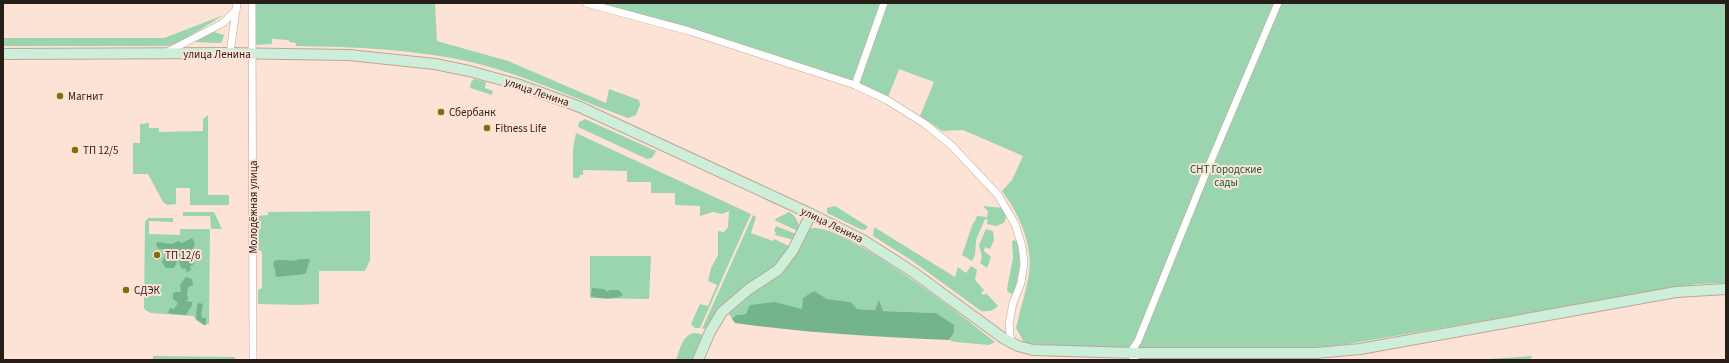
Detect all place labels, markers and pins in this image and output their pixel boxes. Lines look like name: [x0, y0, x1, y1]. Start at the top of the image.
place label: Магнит: [68, 89, 104, 104]
marker: Магнит: [55, 91, 65, 101]
place label: Сбербанк: [449, 105, 496, 120]
marker: Сбербанк: [436, 107, 446, 117]
place label: Fitness Life: [495, 121, 547, 136]
marker: Fitness Life: [482, 123, 492, 133]
place label: ТП 12/5: [83, 143, 118, 158]
marker: ТП 12/5: [70, 145, 80, 155]
place label: ТП 12/6: [165, 248, 201, 263]
marker: ТП 12/6: [152, 250, 162, 260]
place label: СДЭК: [134, 283, 161, 298]
marker: СДЭК: [121, 285, 131, 295]

